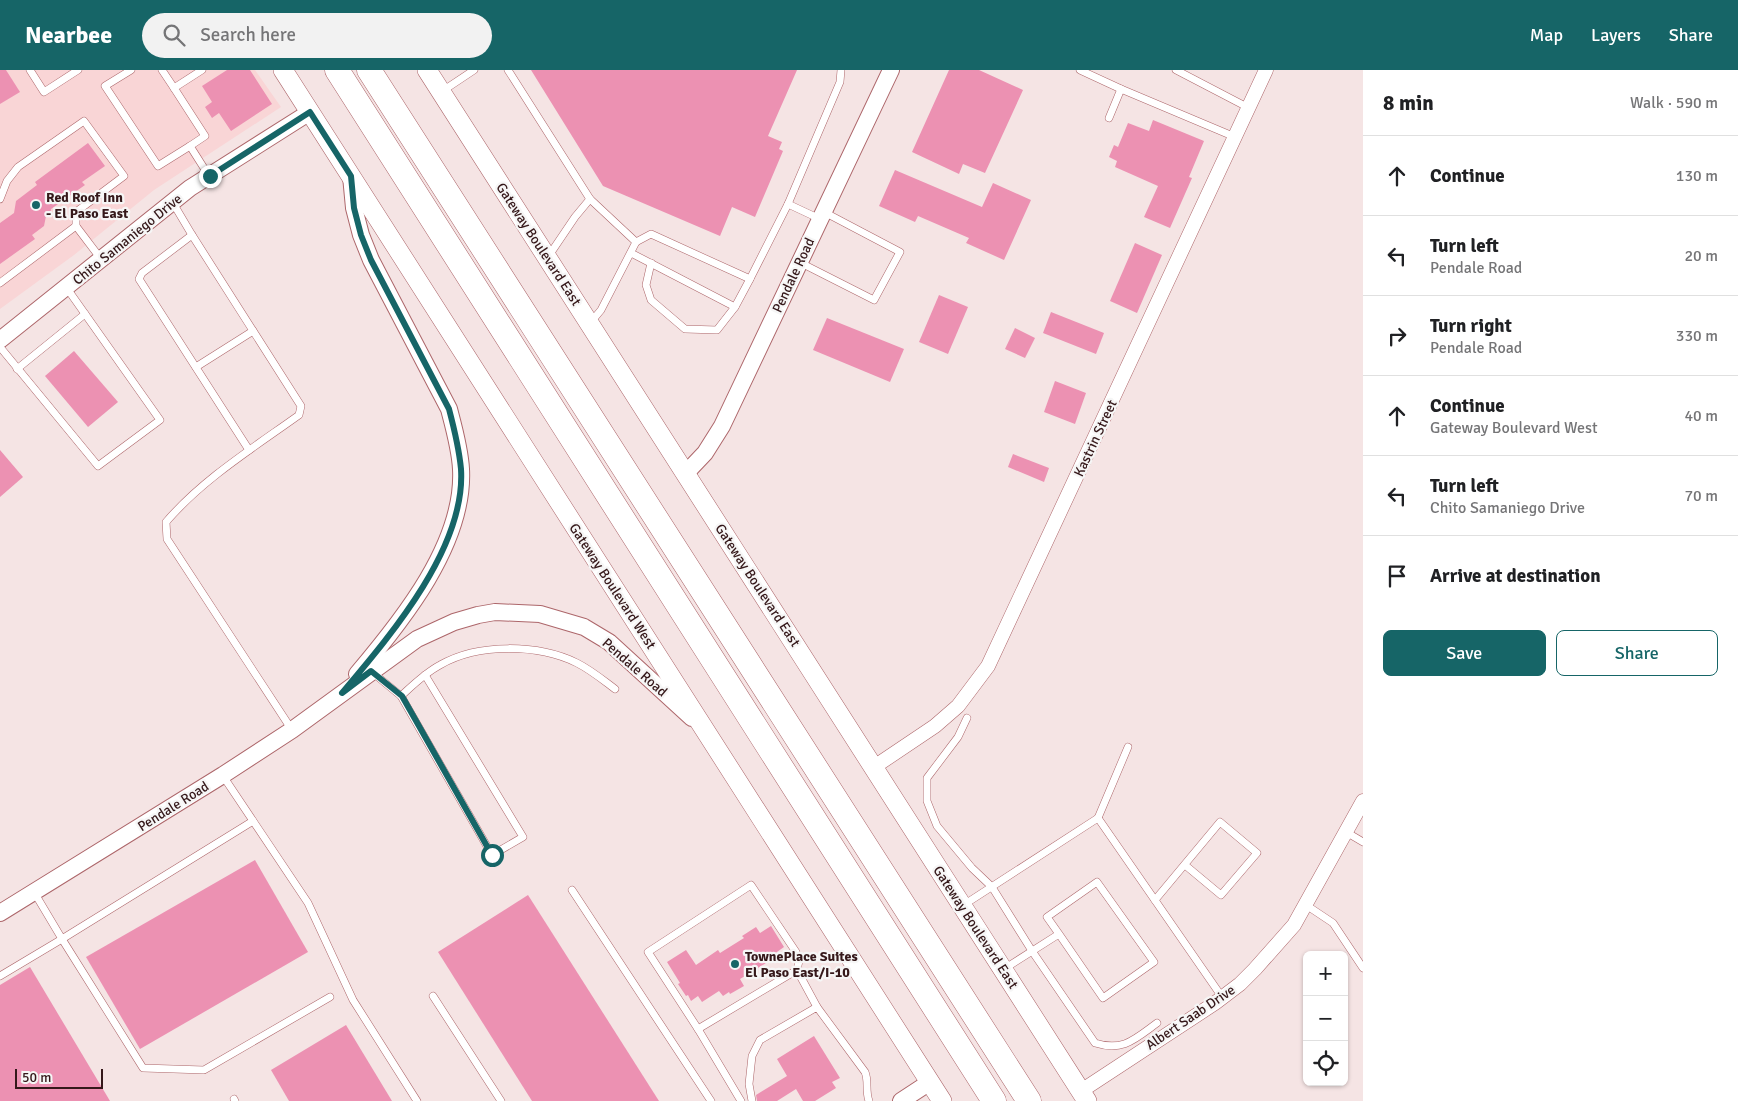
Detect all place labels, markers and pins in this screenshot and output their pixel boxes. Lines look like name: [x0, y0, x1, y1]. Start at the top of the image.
place label: Red Roof Inn - El Paso East: [46, 189, 129, 222]
marker: Red Roof Inn - El Paso East: [30, 199, 42, 211]
place label: TownePlace Suites El Paso East/I-10: [745, 948, 858, 981]
marker: TownePlace Suites El Paso East/I-10: [729, 958, 741, 970]

